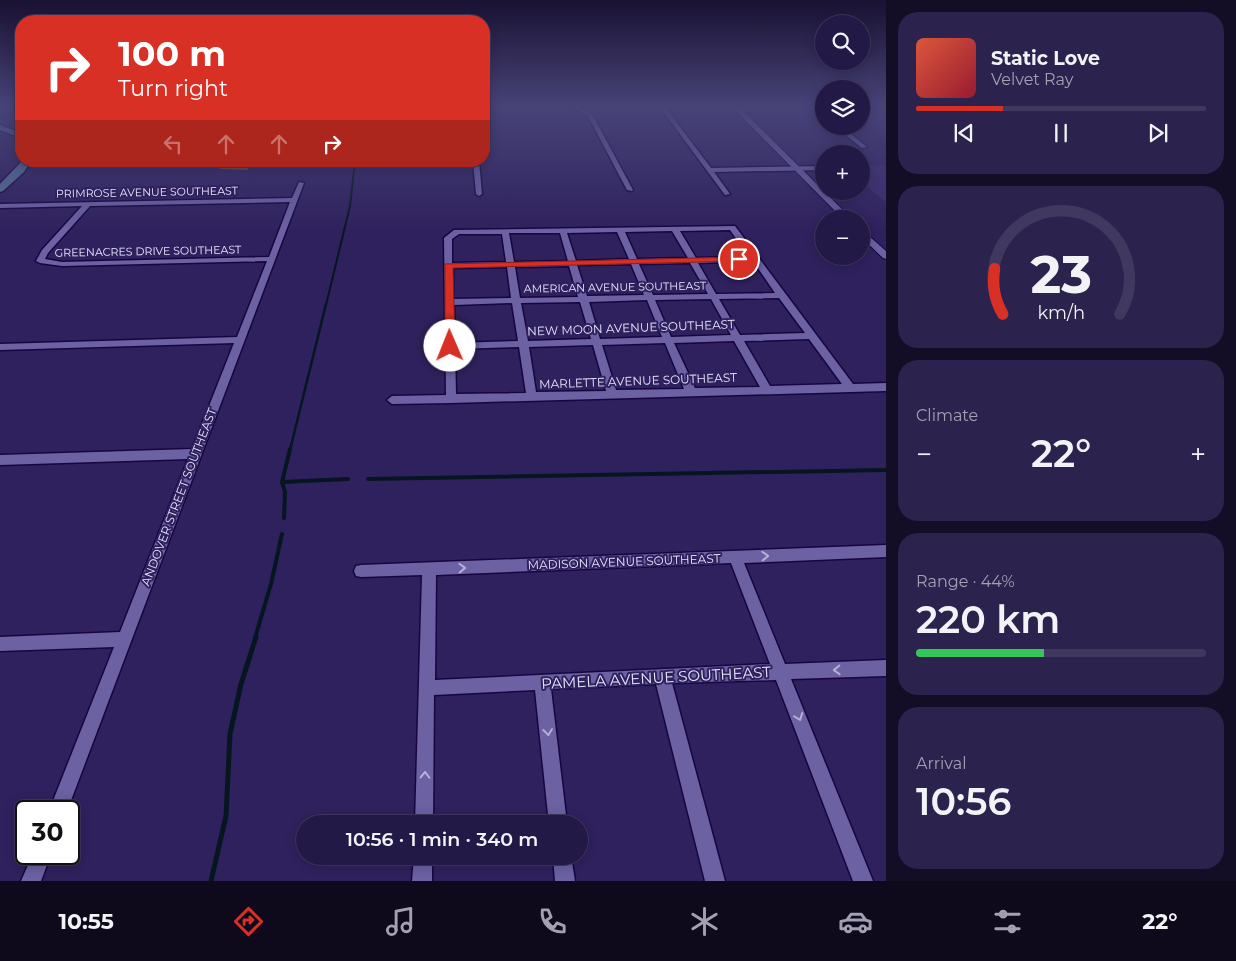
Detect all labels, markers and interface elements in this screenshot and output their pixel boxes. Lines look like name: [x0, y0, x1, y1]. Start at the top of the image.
map controls: [815, 15, 870, 265]
button: search: [815, 15, 870, 70]
text: 100 m: [118, 32, 226, 75]
icon: right: [35, 35, 100, 100]
text: Static Love: [991, 47, 1100, 70]
text: Velvet Ray: [991, 70, 1073, 89]
text: Turn right: [118, 75, 228, 102]
button: layers: [815, 80, 870, 135]
icon: previous: [950, 119, 978, 147]
icon: pause: [1047, 119, 1075, 147]
icon: next: [1144, 119, 1172, 147]
icon: left: [159, 130, 187, 158]
icon: ahead: [212, 130, 240, 158]
icon: ahead: [265, 130, 293, 158]
icon: right: [318, 130, 346, 158]
button: +: [815, 145, 870, 200]
street label: PRIMROSE AVENUE SOUTHEAST: [56, 183, 239, 201]
button: −: [815, 210, 870, 265]
pin: [718, 238, 760, 280]
street label: GREENACRES DRIVE SOUTHEAST: [55, 242, 242, 260]
text: 23: [1030, 243, 1092, 306]
icon: arrive: [725, 245, 753, 273]
street label: AMERICAN AVENUE SOUTHEAST: [524, 278, 707, 296]
text: km/h: [1037, 302, 1085, 323]
street label: NEW MOON AVENUE SOUTHEAST: [527, 316, 735, 339]
position arrow: [423, 319, 475, 371]
street label: MARLETTE AVENUE SOUTHEAST: [539, 370, 737, 391]
street label: ANDOVER STREET SOUTHEAST: [138, 406, 219, 588]
text: Climate: [916, 406, 978, 425]
text: 22°: [1031, 430, 1091, 477]
text: −: [916, 437, 932, 471]
text: +: [1190, 437, 1206, 471]
street label: MADISON AVENUE SOUTHEAST: [527, 551, 721, 572]
one-way arrow: [761, 551, 769, 562]
one-way arrow: [459, 562, 467, 573]
text: Range · 44%: [916, 572, 1015, 591]
text: 220 km: [916, 596, 1060, 643]
street label: PAMELA AVENUE SOUTHEAST: [541, 662, 772, 693]
one-way arrow: [833, 664, 841, 675]
one-way arrow: [793, 712, 803, 721]
one-way arrow: [542, 728, 553, 736]
text: Arrival: [916, 754, 966, 773]
one-way arrow: [420, 771, 430, 778]
text: 10:56: [916, 778, 1011, 825]
speed limit sign: 30: [15, 800, 80, 865]
text: 10:56 · 1 min · 340 m: [346, 828, 538, 851]
icon: directions: [231, 904, 266, 939]
icon: music: [383, 904, 418, 939]
icon: phone: [535, 904, 570, 939]
icon: climate: [687, 904, 722, 939]
icon: car: [838, 904, 873, 939]
icon: filters: [990, 904, 1025, 939]
text: 10:55: [58, 908, 114, 935]
text: 22°: [1142, 908, 1177, 935]

